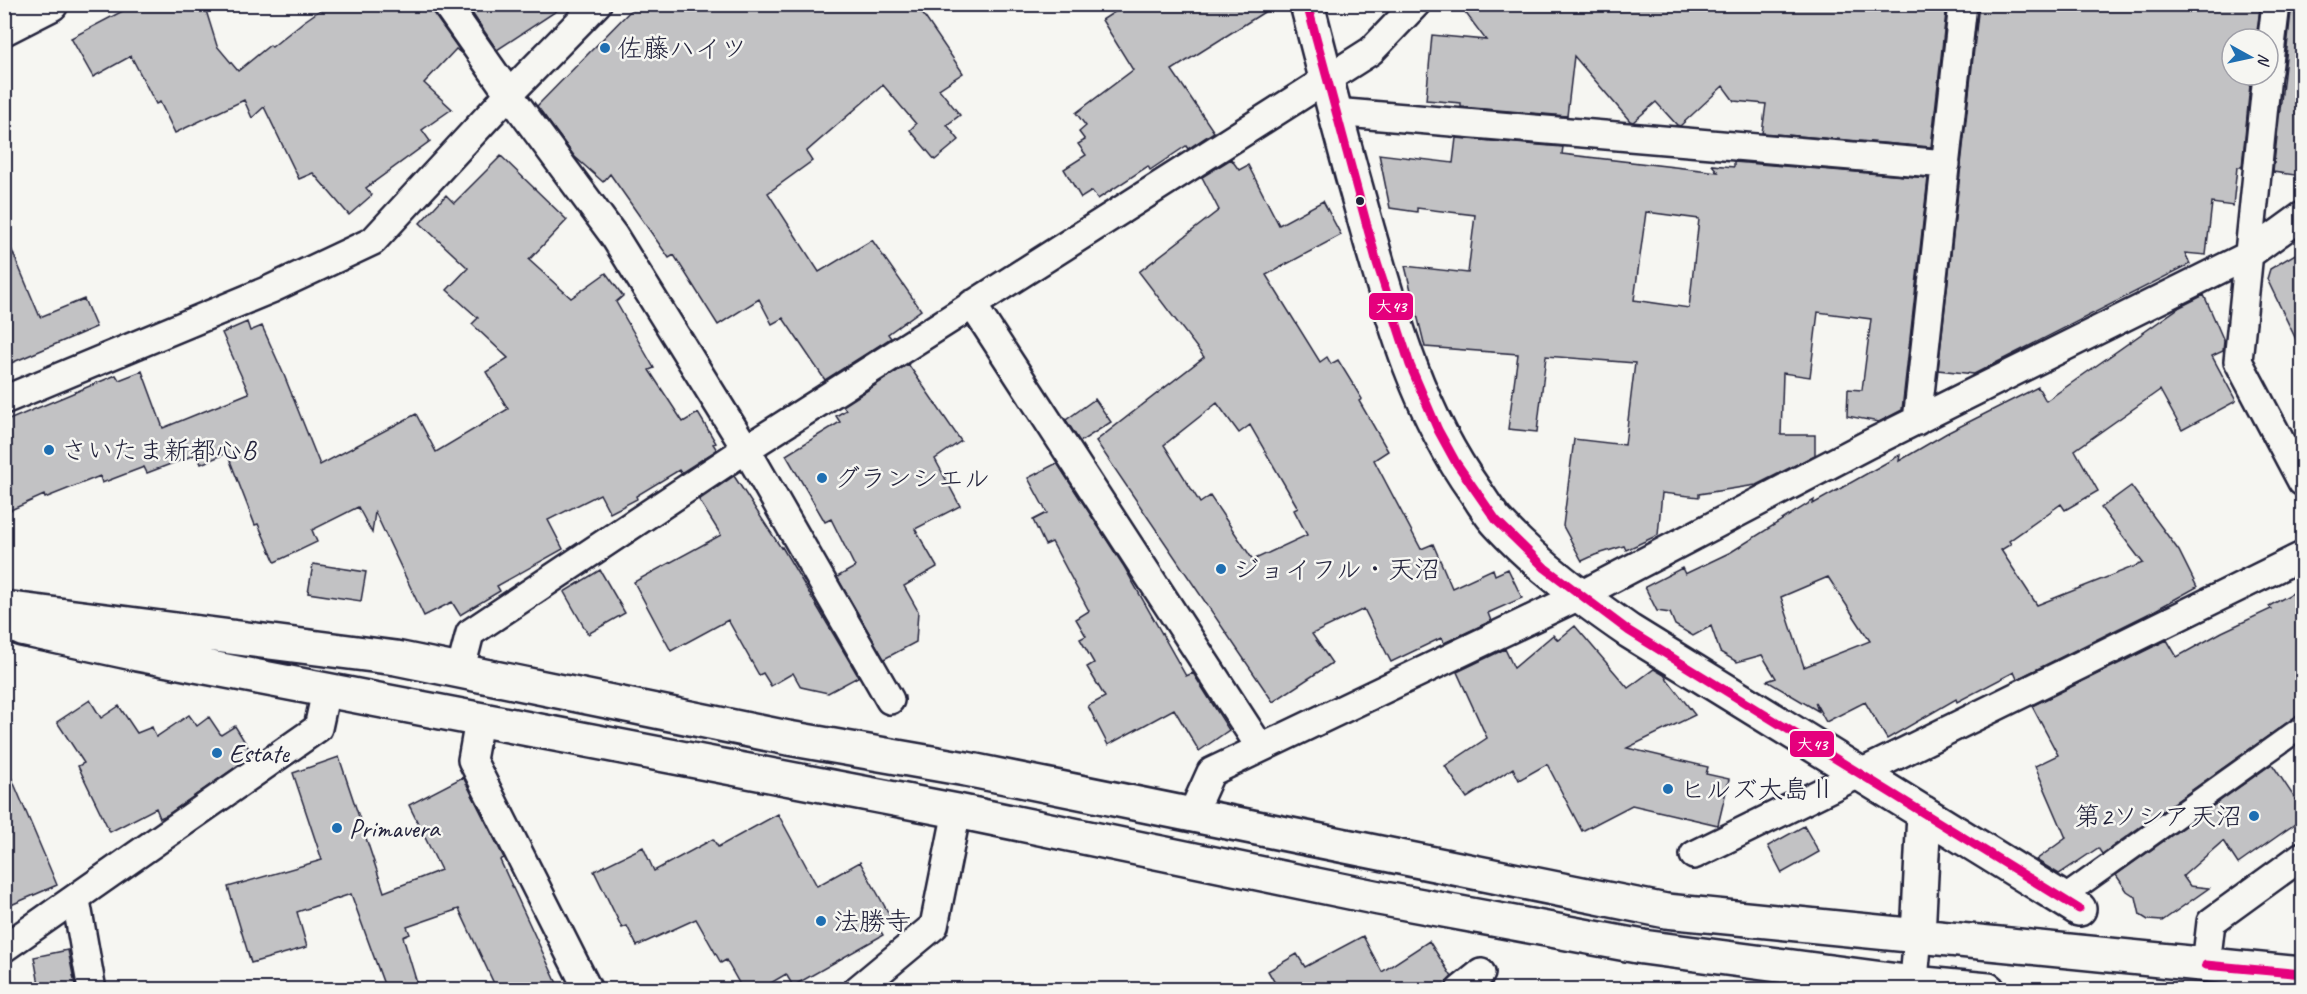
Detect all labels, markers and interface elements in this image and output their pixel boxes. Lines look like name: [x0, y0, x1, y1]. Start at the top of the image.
north arrow: [2220, 27, 2280, 87]
place label: 佐藤ハイツ: [617, 32, 747, 65]
marker: 佐藤ハイツ: [598, 41, 612, 55]
text: N: [2253, 53, 2274, 68]
unlabelled marker: [1354, 195, 1366, 207]
line badge: 大43: [1368, 292, 1414, 321]
text: 大43: [1376, 297, 1408, 317]
place label: さいたま新都心B: [61, 434, 257, 467]
marker: さいたま新都心B: [42, 443, 56, 457]
place label: グランシエル: [834, 462, 990, 495]
marker: グランシエル: [815, 471, 829, 485]
place label: ジョイフル・天沼: [1233, 553, 1440, 586]
marker: ジョイフル・天沼: [1214, 562, 1228, 576]
line badge: 大43: [1789, 730, 1835, 758]
text: 大43: [1797, 735, 1829, 755]
place label: Estate: [229, 737, 290, 770]
marker: Estate: [210, 746, 224, 760]
place label: ヒルズ大島Ⅱ: [1680, 773, 1835, 806]
marker: ヒルズ大島Ⅱ: [1661, 782, 1675, 796]
place label: 第2ソシア天沼: [2074, 800, 2242, 833]
marker: 第2ソシア天沼: [2247, 809, 2261, 823]
place label: Primavera: [349, 812, 441, 845]
marker: Primavera: [330, 821, 344, 835]
place label: 法勝寺: [833, 905, 911, 938]
marker: 法勝寺: [814, 914, 828, 928]

